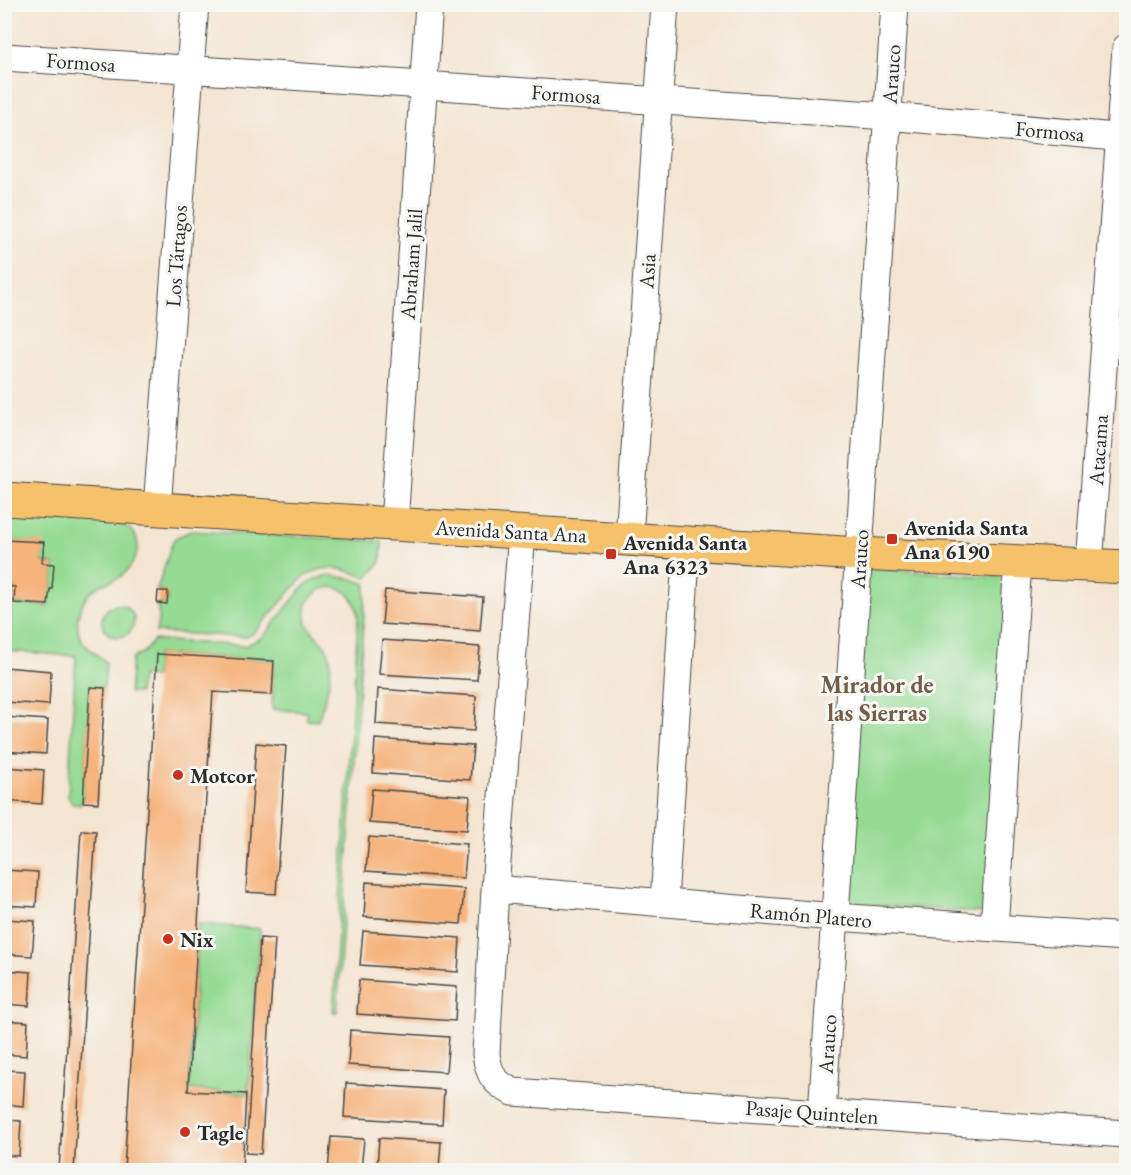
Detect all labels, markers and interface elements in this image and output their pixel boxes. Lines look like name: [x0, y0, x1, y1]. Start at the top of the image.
street label: Arauco: [875, 43, 907, 106]
street label: Formosa: [45, 46, 117, 78]
street label: Formosa: [530, 78, 602, 110]
street label: Formosa: [1014, 115, 1086, 148]
street label: Los Tártagos: [159, 204, 193, 308]
street label: Abraham Jalil: [394, 208, 428, 321]
street label: Asia: [632, 252, 662, 290]
street label: Atacama: [1082, 413, 1114, 487]
street label: Avenida Santa Ana: [434, 513, 588, 548]
place label: Avenida Santa Ana 6190: [903, 514, 1029, 565]
street label: Arauco: [843, 528, 875, 591]
place label: Avenida Santa Ana 6323: [622, 529, 748, 580]
marker: Avenida Santa Ana 6190: [885, 532, 899, 546]
marker: Avenida Santa Ana 6323: [604, 547, 618, 561]
district label: Mirador de las Sierras: [821, 669, 934, 728]
place label: Motcor: [190, 762, 255, 789]
marker: Motcor: [171, 768, 185, 782]
street label: Ramón Platero: [749, 896, 873, 934]
place label: Nix: [180, 926, 214, 953]
marker: Nix: [161, 932, 175, 946]
street label: Arauco: [811, 1013, 843, 1076]
street label: Pasaje Quintelen: [744, 1094, 879, 1131]
place label: Tagle: [197, 1119, 244, 1146]
marker: Tagle: [178, 1125, 192, 1139]

